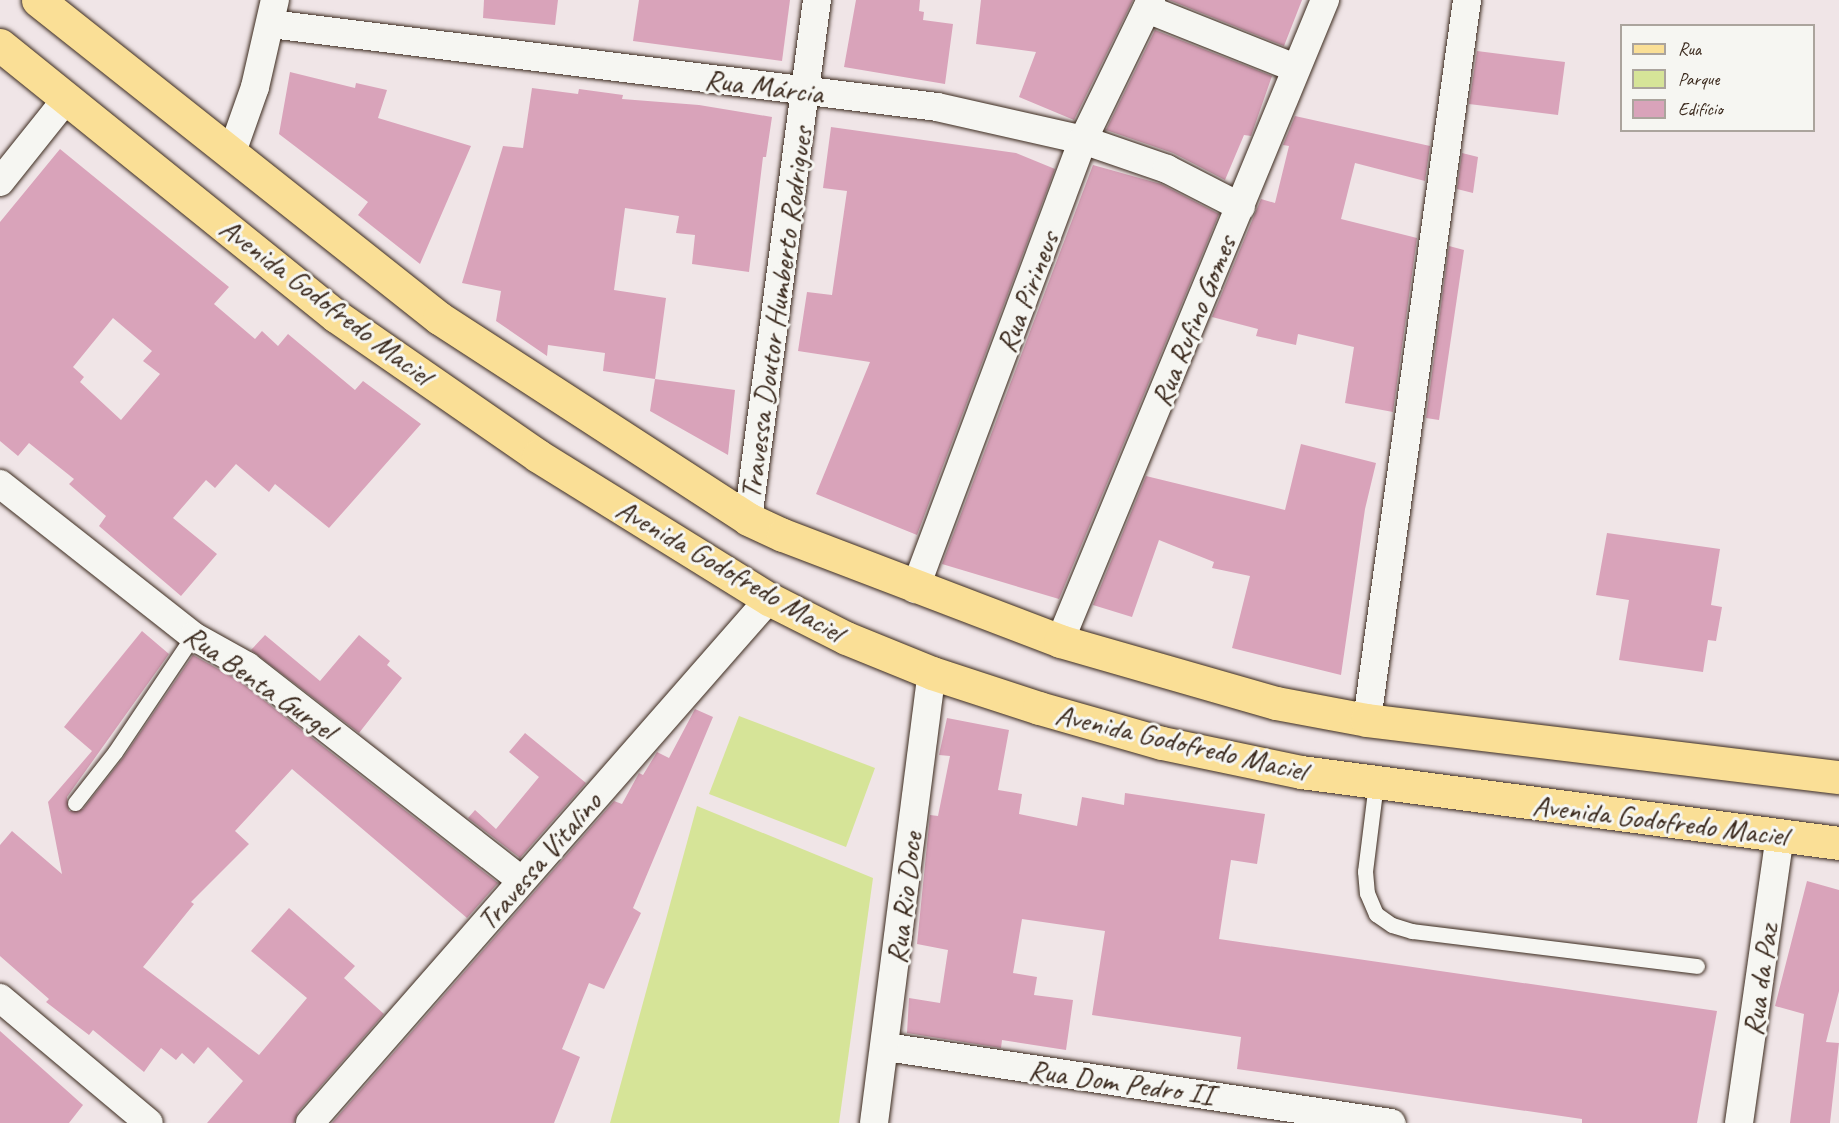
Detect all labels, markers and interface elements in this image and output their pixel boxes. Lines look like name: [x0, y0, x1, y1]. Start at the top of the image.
legend: [1620, 24, 1815, 132]
text: Rua: [1678, 38, 1701, 60]
street label: Rua Márcia: [703, 61, 825, 111]
text: Parque: [1678, 68, 1719, 90]
text: Edifício: [1678, 98, 1723, 120]
street label: Travessa Doutor Humberto Rodrigues: [732, 125, 820, 501]
street label: Avenida Godofredo Maciel: [212, 209, 440, 393]
street label: Rua Pirineus: [988, 227, 1066, 357]
street label: Rua Rufino Gomes: [1143, 231, 1243, 411]
street label: Avenida Godofredo Maciel: [610, 490, 850, 650]
street label: Rua Benta Gurgel: [178, 617, 342, 747]
street label: Avenida Godofredo Maciel: [1052, 696, 1310, 788]
street label: Travessa Vitalino: [469, 784, 609, 938]
street label: Avenida Godofredo Maciel: [1530, 786, 1790, 854]
street label: Rua Rio Doce: [878, 829, 930, 967]
street label: Rua da Paz: [1734, 922, 1786, 1038]
street label: Rua Dom Pedro II: [1026, 1051, 1216, 1113]

